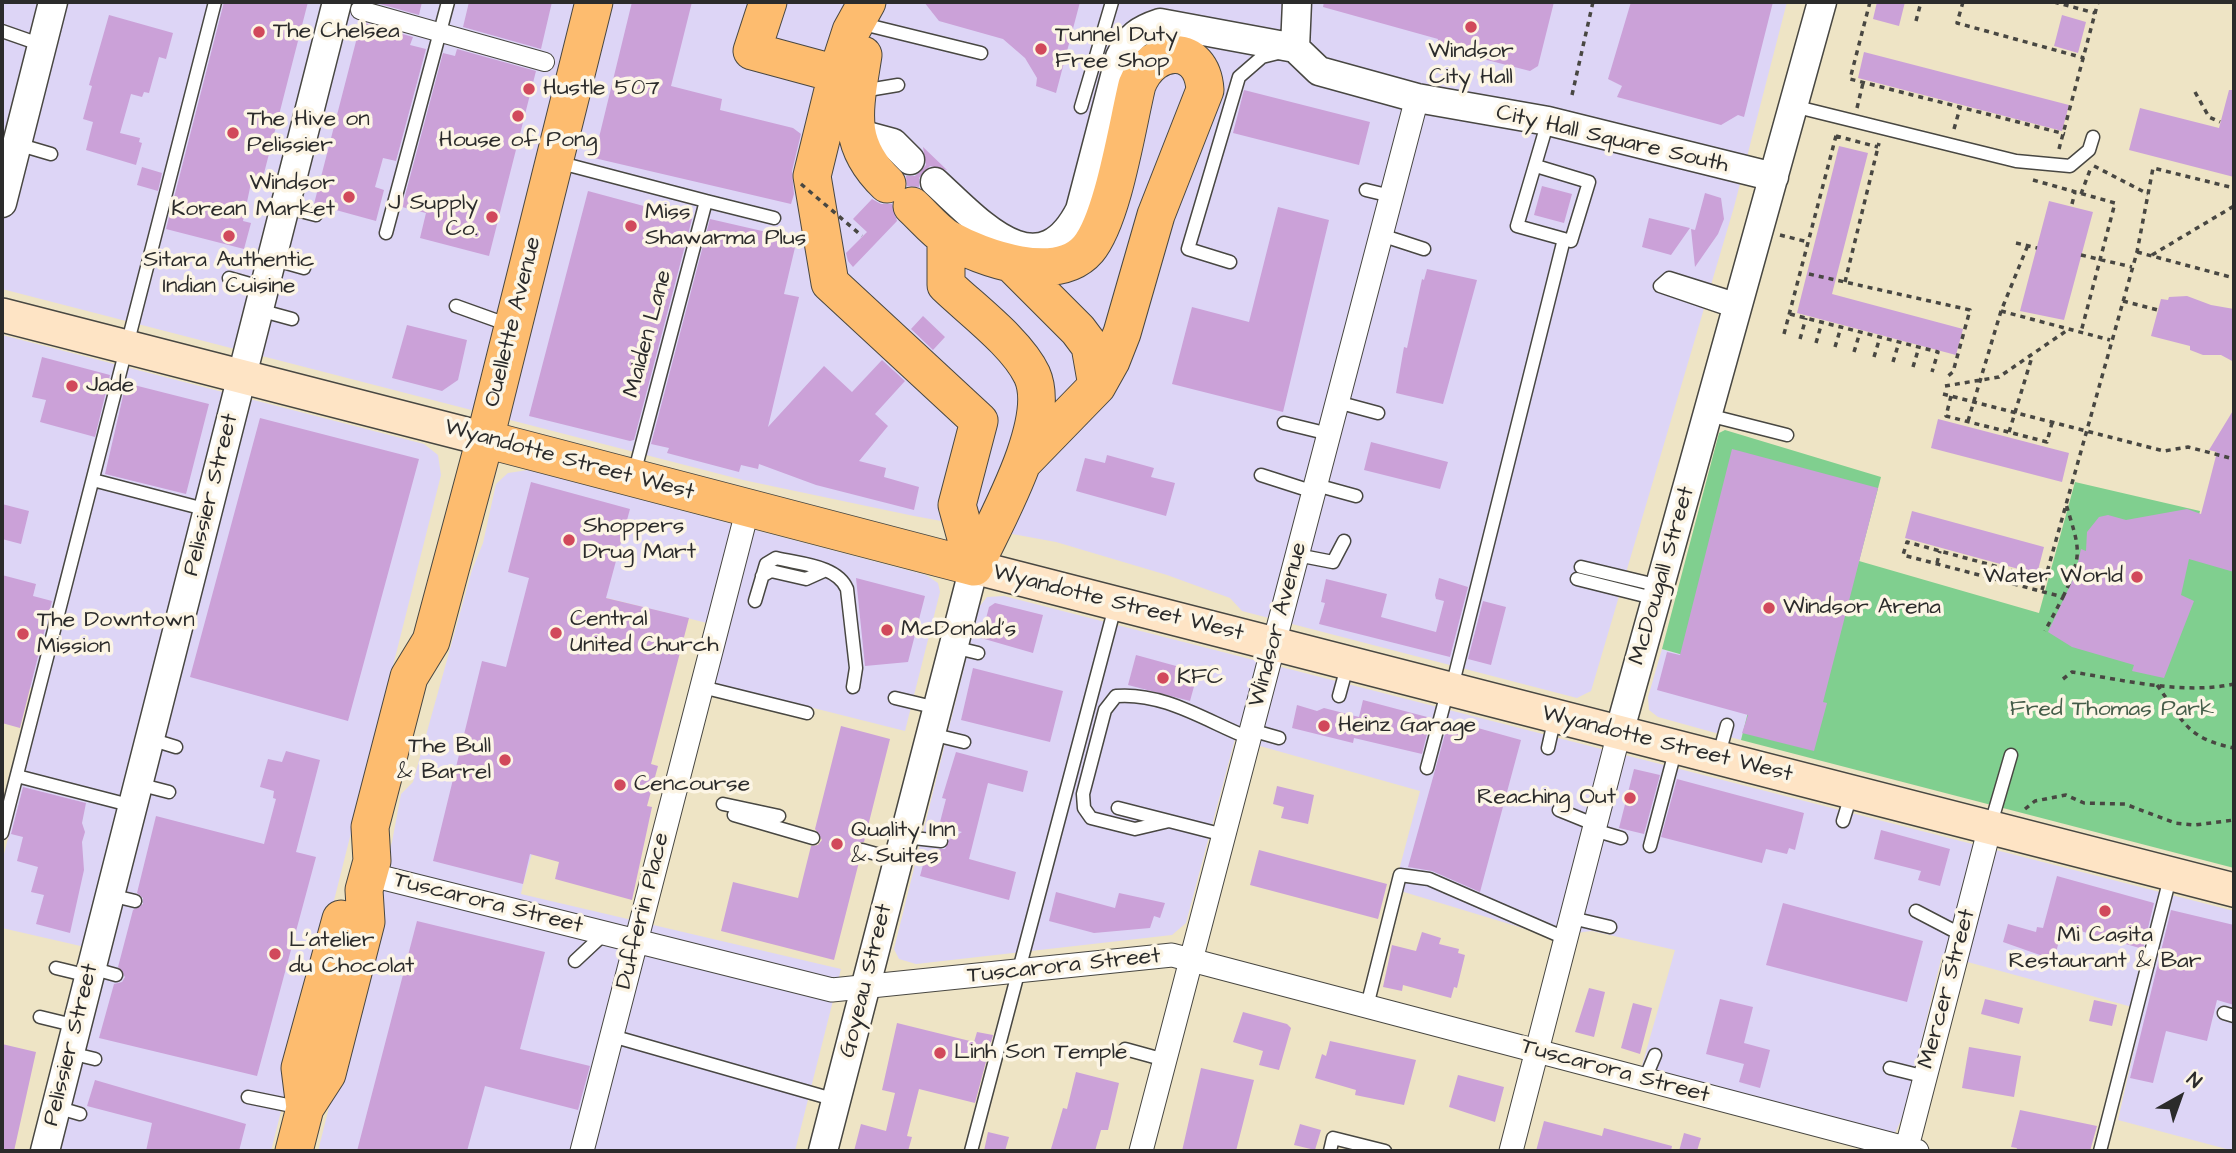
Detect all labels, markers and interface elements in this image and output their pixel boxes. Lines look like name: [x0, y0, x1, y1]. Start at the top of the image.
place label: The Chelsea: [273, 18, 400, 46]
marker: Windsor City Hall: [1463, 19, 1479, 35]
place label: Tunnel Duty Free Shop: [1055, 22, 1178, 76]
marker: The Chelsea: [251, 24, 267, 40]
place label: Windsor City Hall: [1428, 38, 1514, 92]
marker: Tunnel Duty Free Shop: [1033, 41, 1049, 57]
place label: Hustle 507: [543, 75, 660, 103]
marker: Hustle 507: [521, 81, 537, 97]
street label: City Hall Square South: [1493, 100, 1731, 180]
place label: The Hive on Pelissier: [247, 106, 370, 160]
marker: House of Pong: [510, 108, 526, 124]
marker: The Hive on Pelissier: [225, 125, 241, 141]
place label: House of Pong: [439, 127, 597, 155]
place label: Windsor Korean Market: [171, 170, 335, 224]
marker: Windsor Korean Market: [341, 189, 357, 205]
place label: J Supply Co.: [388, 190, 478, 244]
place label: Miss Shawarma Plus: [645, 199, 806, 253]
marker: J Supply Co.: [484, 209, 500, 225]
marker: Miss Shawarma Plus: [623, 218, 639, 234]
marker: Sitara Authentic Indian Cuisine: [221, 228, 237, 244]
street label: Ouellette Avenue: [480, 234, 548, 410]
place label: Sitara Authentic Indian Cuisine: [143, 247, 315, 301]
street label: Maiden Lane: [619, 267, 679, 401]
place label: Jade: [86, 372, 134, 400]
marker: Jade: [64, 378, 80, 394]
street label: Pelissier Street: [179, 411, 245, 579]
street label: Wyandotte Street West: [441, 414, 697, 508]
street label: McDougall Street: [1624, 484, 1702, 668]
place label: Shoppers Drug Mart: [583, 513, 696, 567]
marker: Shoppers Drug Mart: [561, 532, 577, 548]
street label: Windsor Avenue: [1244, 540, 1314, 710]
street label: Wyandotte Street West: [990, 559, 1246, 649]
place label: Water World: [1983, 563, 2123, 591]
marker: Water World: [2129, 569, 2145, 585]
place label: Windsor Arena: [1783, 594, 1941, 622]
marker: Windsor Arena: [1761, 600, 1777, 616]
place label: Central United Church: [570, 606, 719, 660]
place label: The Downtown Mission: [37, 607, 195, 661]
place label: McDonald's: [901, 616, 1016, 644]
marker: McDonald's: [879, 622, 895, 638]
marker: Central United Church: [548, 625, 564, 641]
marker: The Downtown Mission: [15, 626, 31, 642]
place label: KFC: [1177, 664, 1223, 692]
marker: KFC: [1155, 670, 1171, 686]
park label: Fred Thomas Park: [2010, 696, 2214, 724]
street label: Wyandotte Street West: [1539, 700, 1795, 790]
place label: Heinz Garage: [1338, 712, 1476, 740]
marker: Heinz Garage: [1316, 718, 1332, 734]
place label: The Bull & Barrel: [397, 733, 491, 787]
marker: The Bull & Barrel: [497, 752, 513, 768]
place label: Cencourse: [634, 771, 750, 799]
marker: Cencourse: [612, 777, 628, 793]
place label: Reaching Out: [1477, 784, 1616, 812]
marker: Reaching Out: [1622, 790, 1638, 806]
place label: Quality Inn & Suites: [851, 817, 955, 871]
street label: Dufferin Place: [611, 830, 677, 992]
marker: Quality Inn & Suites: [829, 836, 845, 852]
street label: Tuscarora Street: [391, 867, 585, 941]
street label: Goyeau Street: [835, 901, 899, 1061]
marker: Mi Casita Restaurant & Bar: [2097, 903, 2113, 919]
street label: Mercer Street: [1913, 906, 1983, 1072]
place label: Mi Casita Restaurant & Bar: [2009, 922, 2201, 976]
place label: L'atelier du Chocolat: [289, 927, 414, 981]
street label: Tuscarora Street: [966, 943, 1162, 991]
marker: L'atelier du Chocolat: [267, 946, 283, 962]
street label: Pelissier Street: [39, 961, 105, 1129]
street label: Tuscarora Street: [1518, 1034, 1712, 1110]
place label: Linh Son Temple: [954, 1039, 1127, 1067]
marker: Linh Son Temple: [932, 1045, 948, 1061]
north arrow: [2145, 1062, 2215, 1132]
text: N: [2181, 1066, 2207, 1095]

